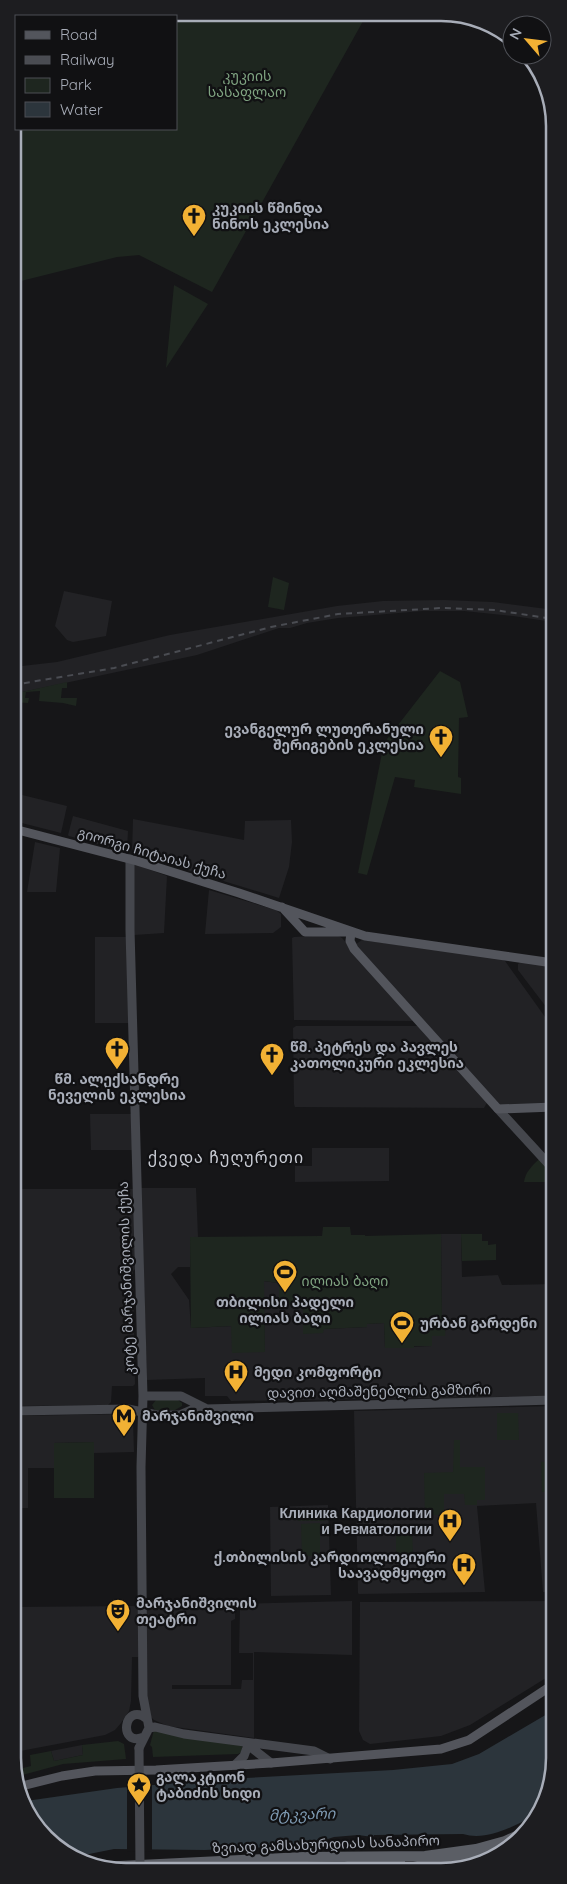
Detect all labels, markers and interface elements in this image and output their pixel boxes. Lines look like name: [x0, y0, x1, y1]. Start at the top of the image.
legend: [15, 15, 178, 130]
north arrow: [502, 15, 552, 65]
text: Road: [60, 25, 97, 44]
text: N: [505, 25, 526, 43]
text: Railway: [60, 50, 115, 69]
park label: კუკიის სასაფლაო: [208, 67, 286, 101]
text: Park: [60, 75, 92, 94]
text: Water: [60, 100, 103, 119]
place label: კუკიის წმინდა ნინოს ეკლესია: [212, 199, 329, 233]
church icon: კუკიის წმინდა ნინოს ეკლესია: [181, 203, 207, 237]
place label: ევანგელურ ლუთერანული შერიგების ეკლესია: [225, 720, 424, 754]
church icon: ევანგელურ ლუთერანული შერიგების ეკლესია: [428, 724, 454, 758]
street label: გიორგი ჩიტაიას ქუჩა: [76, 823, 228, 883]
church icon: წმ. ალექსანდრე ნეველის ეკლესია: [104, 1036, 130, 1070]
place label: წმ. პეტრეს და პავლეს კათოლიკური ეკლესია: [290, 1038, 464, 1072]
church icon: წმ. პეტრეს და პავლეს კათოლიკური ეკლესია: [259, 1042, 285, 1076]
place label: წმ. ალექსანდრე ნეველის ეკლესია: [48, 1070, 186, 1104]
district label: ქვედა ჩუღურეთი: [148, 1147, 304, 1168]
street label: კოტე მარჯანიშვილის ქუჩა: [114, 1181, 138, 1375]
sports icon: თბილისი პადელი ილიას ბაღი: [272, 1259, 298, 1293]
park label: ილიას ბაღი: [302, 1272, 388, 1290]
place label: თბილისი პადელი ილიას ბაღი: [216, 1293, 354, 1327]
sports icon: ურბან გარდენი: [389, 1310, 415, 1344]
place label: ურბან გარდენი: [420, 1314, 537, 1332]
hospital icon: მედი კომფორტი: [223, 1359, 249, 1393]
place label: მედი კომფორტი: [254, 1363, 381, 1381]
street label: დავით აღმაშენებლის გამზირი: [267, 1380, 491, 1402]
metro station icon: მარჯანიშვილი: [111, 1403, 137, 1437]
place label: მარჯანიშვილი: [142, 1407, 254, 1425]
place label: Клиника Кардиологии и Ревматологии: [279, 1504, 432, 1538]
hospital icon: Клиника Кардиологии и Ревматологии: [437, 1508, 463, 1542]
place label: ქ.თბილისის კარდიოლოგიური საავადმყოფო: [214, 1548, 446, 1582]
hospital icon: ქ.თბილისის კარდიოლოგიური საავადმყოფო: [451, 1552, 477, 1586]
place label: მარჯანიშვილის თეატრი: [136, 1594, 257, 1628]
theatre icon: მარჯანიშვილის თეატრი: [105, 1598, 131, 1632]
place label: გალაკტიონ ტაბიძის ხიდი: [156, 1768, 261, 1802]
place icon: გალაკტიონ ტაბიძის ხიდი: [126, 1772, 152, 1806]
water label: მტკვარი: [269, 1803, 337, 1825]
street label: ზვიად გამსახურდიას სანაპირო: [212, 1831, 440, 1857]

